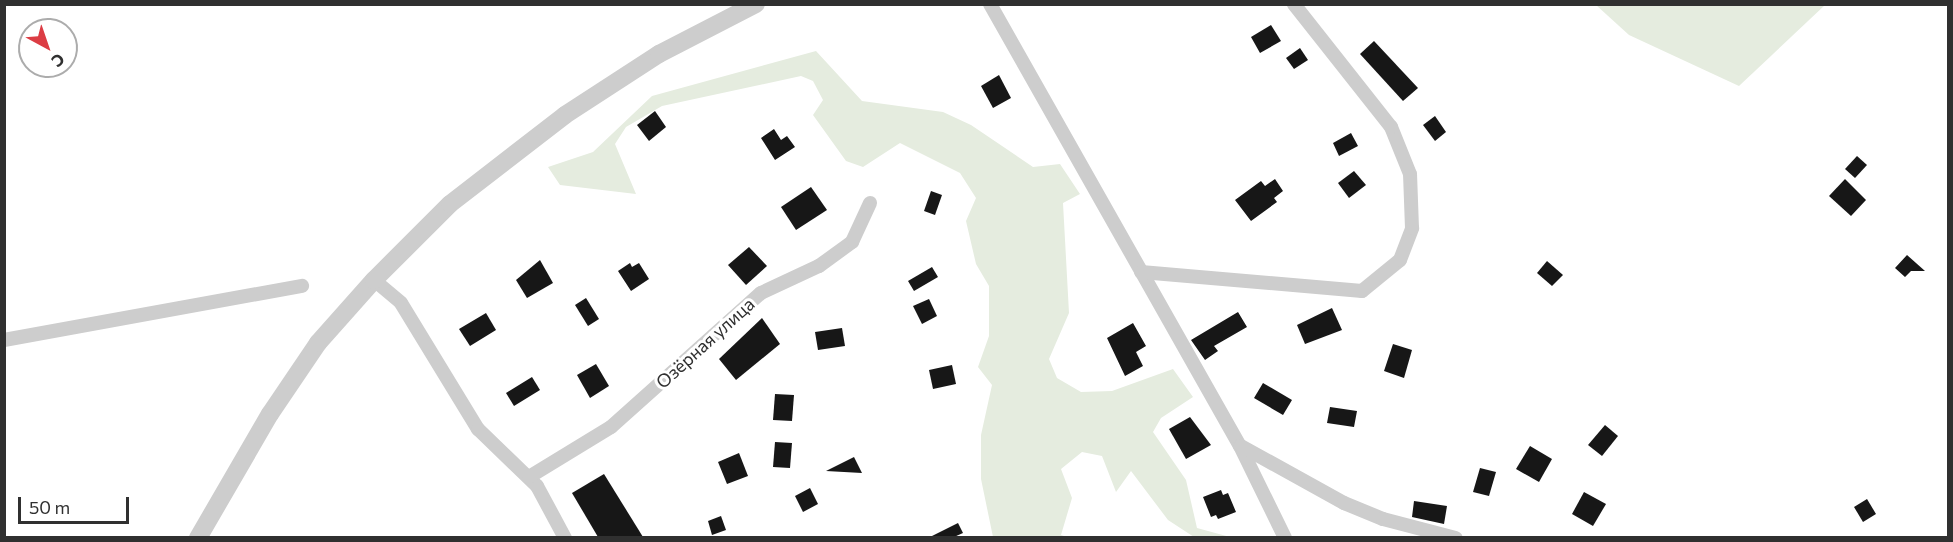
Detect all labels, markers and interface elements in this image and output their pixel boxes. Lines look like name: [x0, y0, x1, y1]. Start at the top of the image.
north arrow: [18, 18, 78, 78]
text: С: [48, 50, 69, 71]
street label: Озёрная улица: [651, 293, 759, 393]
scale bar: [21, 485, 132, 523]
text: 50 m: [29, 496, 70, 518]

